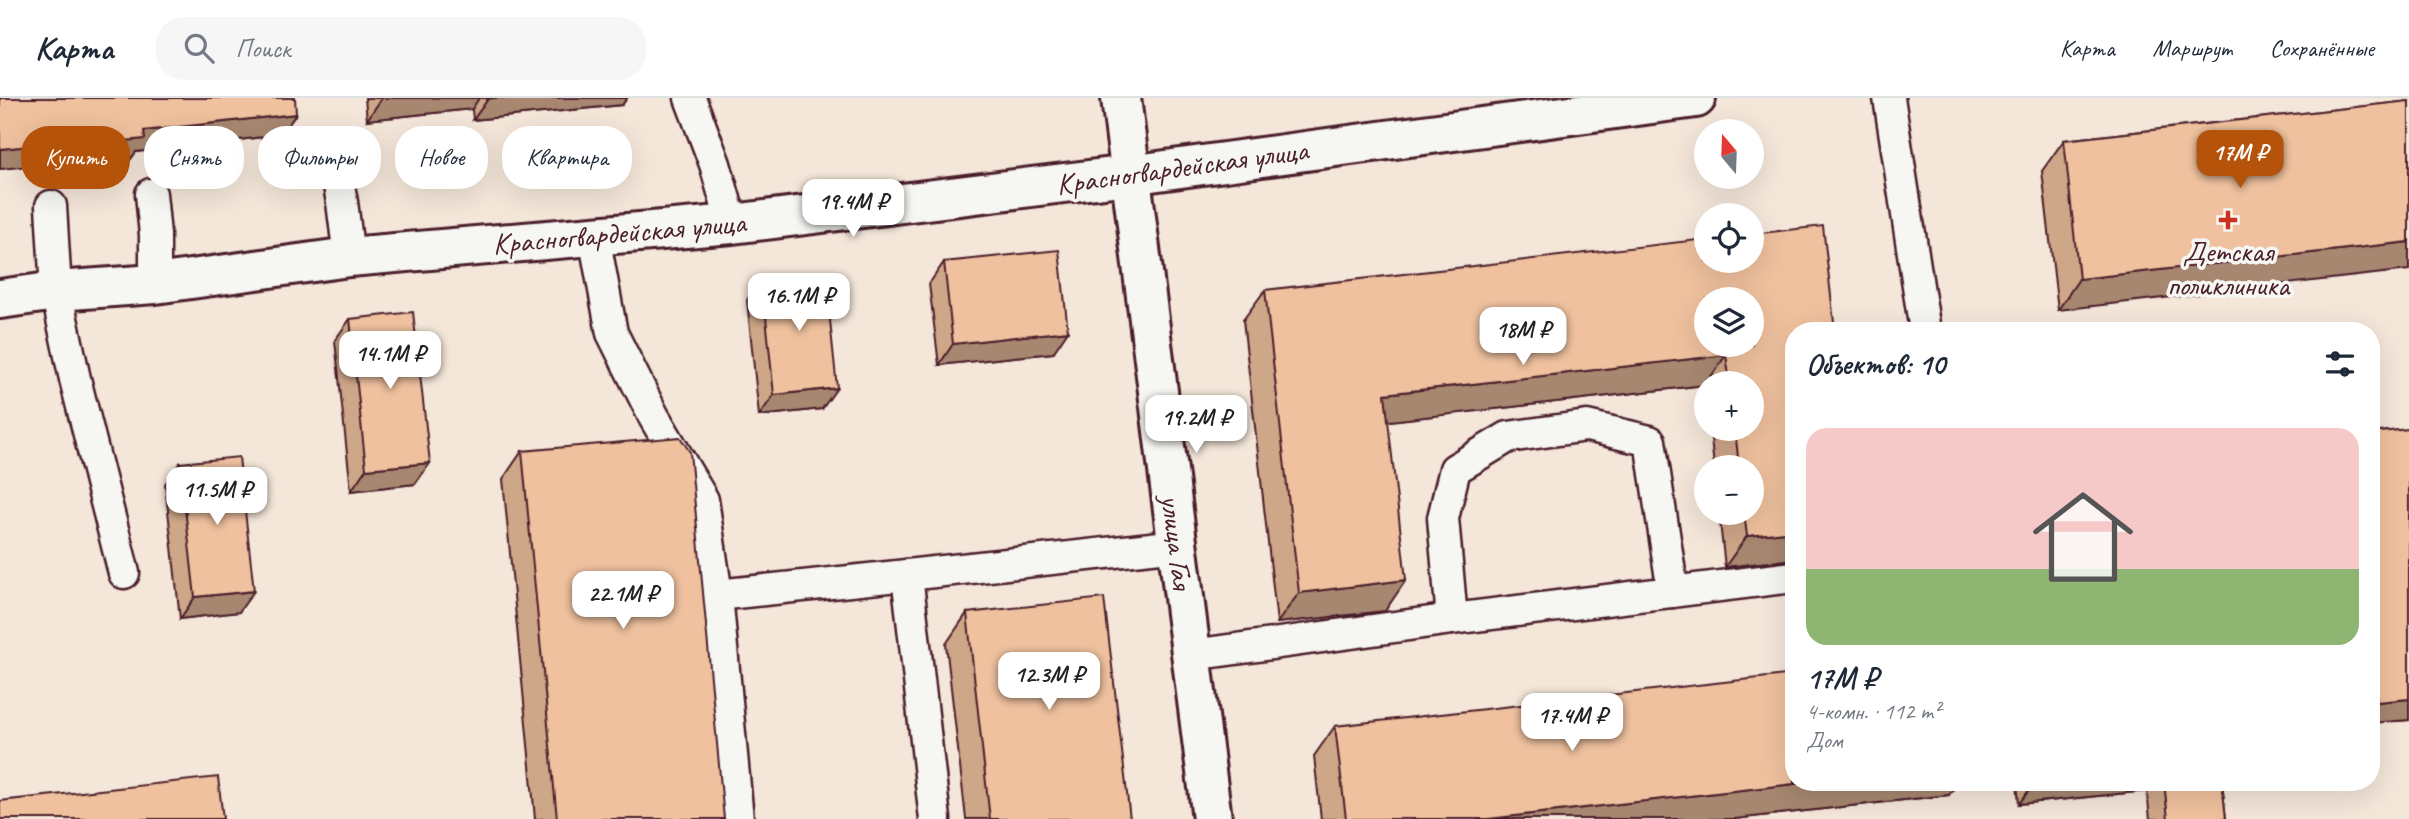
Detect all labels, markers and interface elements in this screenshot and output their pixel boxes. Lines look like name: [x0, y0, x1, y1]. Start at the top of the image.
search box: [156, 17, 646, 80]
text: Карта: [35, 27, 114, 69]
icon: search: [180, 29, 218, 67]
text: Поиск: [236, 32, 290, 65]
text: Карта: [2060, 33, 2115, 63]
text: Маршрут: [2153, 33, 2232, 63]
text: Сохранённые: [2270, 33, 2374, 63]
north arrow: [1694, 119, 1764, 189]
map controls: [1694, 119, 1764, 525]
chip: Купить: [21, 126, 130, 189]
chip: Снять: [144, 126, 244, 189]
chip: Фильтры: [258, 126, 381, 189]
chip: Новое: [395, 126, 488, 189]
chip: Квартира: [502, 126, 632, 189]
street label: Красногвардейская улица: [1054, 130, 1312, 203]
pin: 17M ₽: [2191, 130, 2289, 190]
text: 17M ₽: [2213, 138, 2267, 167]
pin: 19.4M ₽: [788, 180, 918, 239]
text: 19.4M ₽: [818, 187, 888, 216]
street label: Красногвардейская улица: [491, 203, 749, 263]
button: locate: [1694, 203, 1764, 273]
marker: Детская поликлиника: [2218, 210, 2238, 230]
place label: Детская поликлиника: [2167, 232, 2291, 304]
pin: 16.1M ₽: [734, 274, 864, 333]
text: 16.1M ₽: [764, 281, 834, 310]
button: layers: [1694, 287, 1764, 357]
pin: 18M ₽: [1474, 308, 1572, 367]
text: 18M ₽: [1496, 315, 1550, 344]
pin: 14.1M ₽: [325, 331, 455, 391]
text: 14.1M ₽: [355, 339, 425, 368]
text: Объектов: 10: [1806, 345, 1945, 383]
icon: filters: [2321, 345, 2359, 383]
button: +: [1694, 371, 1764, 441]
pin: 19.2M ₽: [1131, 396, 1261, 455]
text: 19.2M ₽: [1161, 403, 1231, 432]
button: −: [1694, 455, 1764, 525]
pin: 11.5M ₽: [152, 468, 282, 527]
icon: home: [2020, 474, 2146, 600]
text: 11.5M ₽: [182, 475, 252, 504]
street label: улица Гая: [1152, 491, 1202, 594]
pin: 22.1M ₽: [558, 572, 688, 631]
text: 22.1M ₽: [588, 579, 658, 608]
pin: 12.3M ₽: [984, 652, 1114, 712]
text: 17M ₽: [1806, 659, 1878, 697]
text: 12.3M ₽: [1014, 660, 1084, 689]
pin: 17.4M ₽: [1507, 694, 1637, 753]
text: 4-комн. · 112 m²: [1806, 697, 1940, 726]
text: 17.4M ₽: [1537, 701, 1607, 730]
text: Дом: [1806, 726, 1843, 755]

